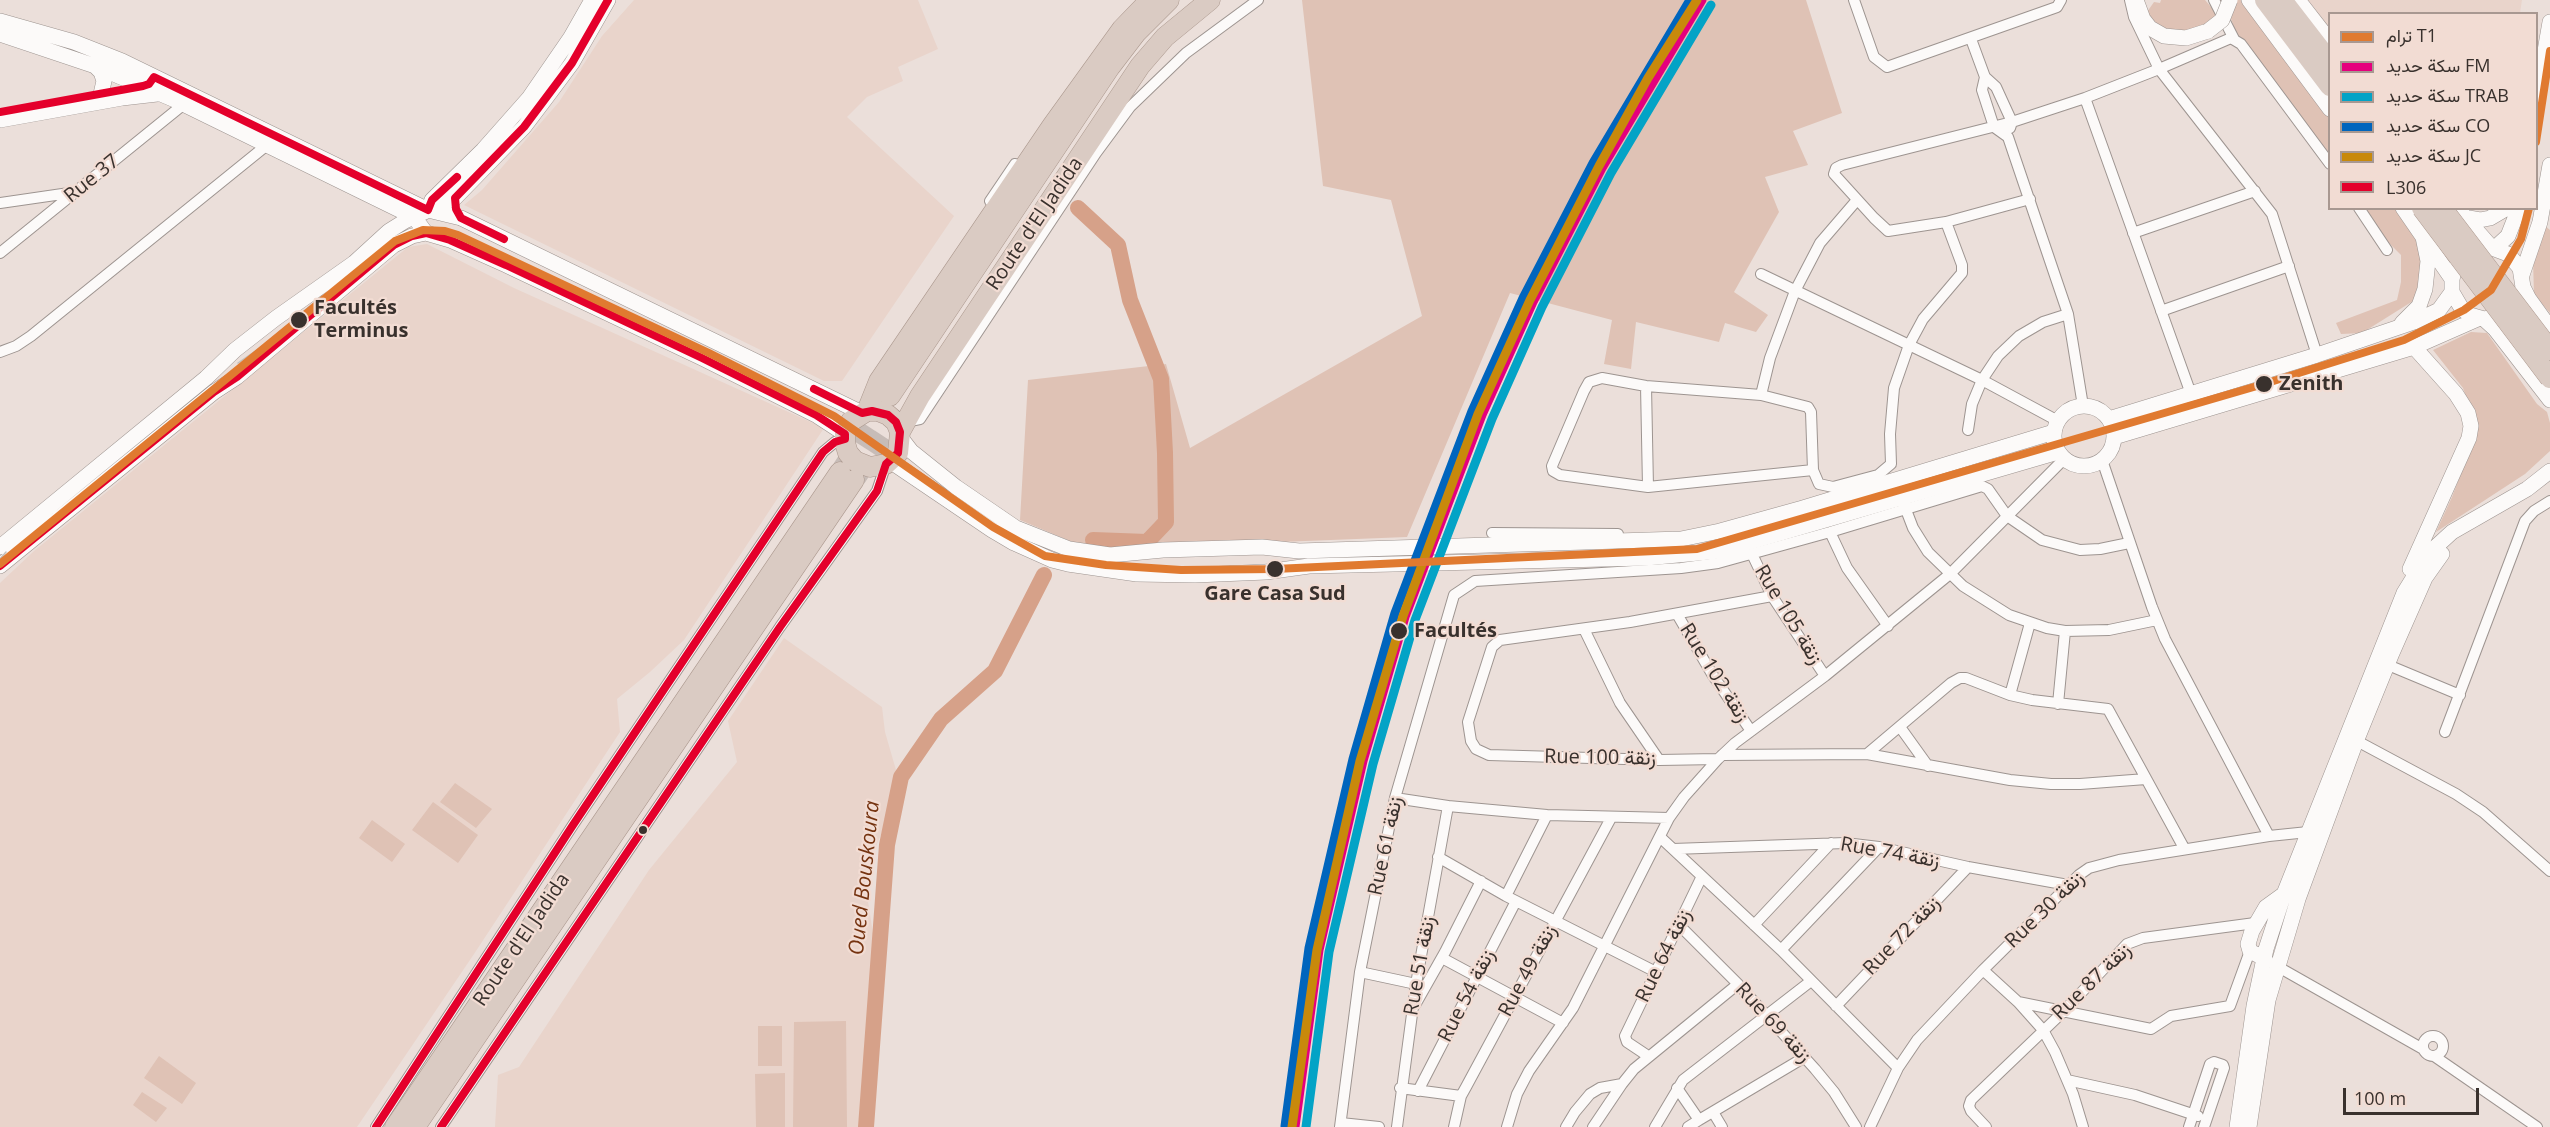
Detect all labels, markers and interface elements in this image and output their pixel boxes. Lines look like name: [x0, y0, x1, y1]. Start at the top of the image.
legend: [2328, 12, 2538, 210]
text: ترام T1: [2386, 23, 2437, 47]
text: سكة حديد FM: [2386, 53, 2490, 77]
text: سكة حديد TRAB: [2386, 83, 2509, 107]
text: سكة حديد CO: [2386, 113, 2490, 137]
text: سكة حديد JC: [2386, 143, 2481, 167]
street label: Rue 37: [60, 150, 124, 208]
street label: Route d'El Jadida: [982, 153, 1088, 295]
text: L306: [2386, 175, 2426, 199]
place label: Facultés Terminus: [314, 296, 408, 343]
marker: Facultés Terminus: [289, 310, 309, 330]
place label: Zenith: [2279, 372, 2343, 396]
marker: Zenith: [2254, 374, 2274, 394]
marker: Gare Casa Sud: [1265, 559, 1285, 579]
street label: Rue 105 زنقة: [1749, 561, 1827, 669]
place label: Gare Casa Sud: [1204, 582, 1346, 606]
place label: Facultés: [1414, 619, 1497, 643]
street label: Rue 102 زنقة: [1674, 619, 1754, 727]
marker: Facultés: [1389, 621, 1409, 641]
street label: Rue 100 زنقة: [1544, 745, 1656, 771]
street label: Rue 61 زنقة: [1364, 794, 1408, 898]
water label: Oued Bouskoura: [844, 800, 886, 956]
unlabelled marker: [637, 824, 649, 836]
street label: Rue 74 زنقة: [1838, 832, 1942, 874]
street label: Rue 30 زنقة: [2000, 866, 2090, 954]
street label: Route d'El Jadida: [469, 869, 575, 1011]
street label: Rue 72 زنقة: [1858, 891, 1946, 981]
street label: Rue 64 زنقة: [1631, 906, 1697, 1006]
street label: Rue 51 زنقة: [1399, 914, 1441, 1018]
street label: Rue 49 زنقة: [1494, 921, 1562, 1021]
street label: Rue 87 زنقة: [2047, 938, 2137, 1026]
street label: Rue 54 زنقة: [1433, 946, 1501, 1046]
street label: Rue 69 زنقة: [1730, 978, 1816, 1068]
scale bar: [2346, 1076, 2482, 1114]
text: 100 m: [2354, 1086, 2406, 1110]

